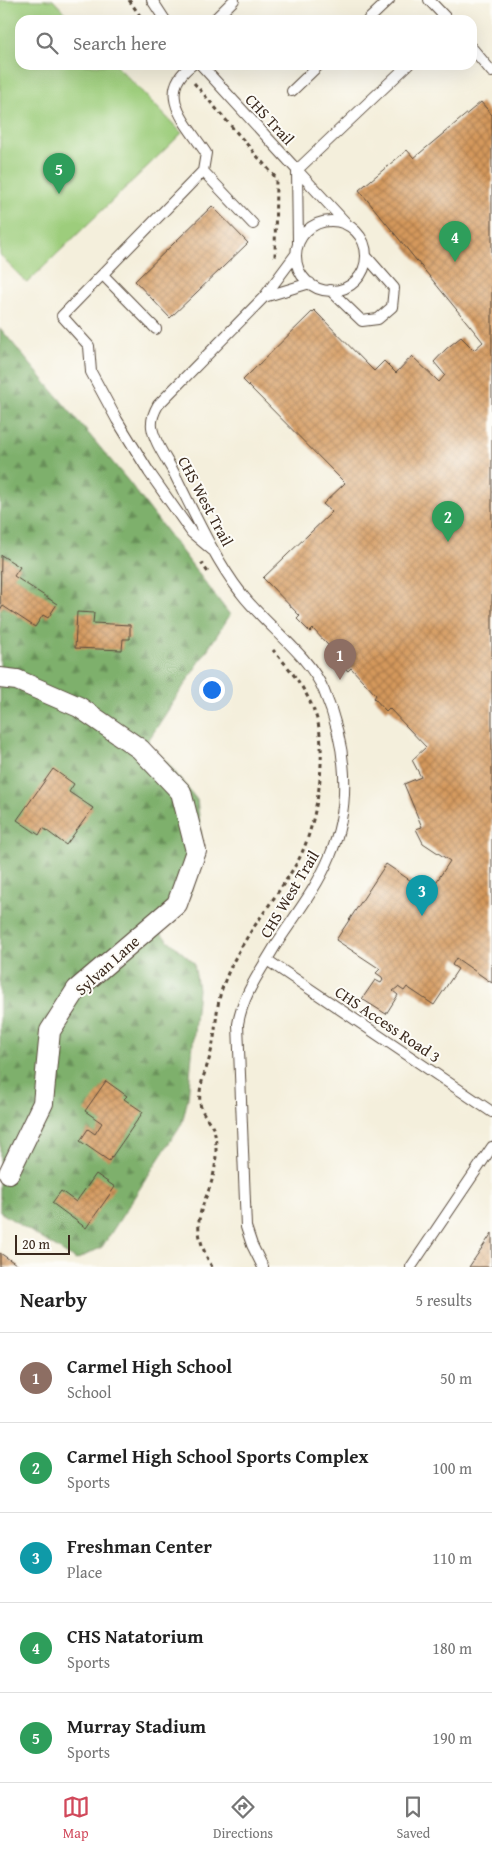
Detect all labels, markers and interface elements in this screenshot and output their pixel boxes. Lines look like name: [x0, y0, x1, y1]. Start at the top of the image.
search box: [15, 15, 477, 70]
icon: search: [33, 29, 61, 57]
text: Search here: [73, 29, 167, 57]
street label: CHS Trail: [240, 88, 300, 150]
pin: 5: [43, 153, 75, 194]
pin: 4: [439, 221, 471, 262]
street label: CHS West Trail: [172, 452, 240, 551]
pin: 2: [432, 501, 464, 542]
pin: 1: [324, 639, 356, 680]
your location: [199, 677, 225, 703]
street label: CHS West Trail: [253, 845, 325, 942]
pin: 3: [406, 875, 438, 916]
street label: Sylvan Lane: [69, 929, 145, 1001]
street label: CHS Access Road 3: [330, 980, 446, 1068]
scale bar: [15, 1232, 70, 1255]
text: 20 m: [22, 1234, 50, 1254]
text: Nearby: [20, 1284, 87, 1315]
text: 5 results: [415, 1288, 472, 1312]
text: Carmel High School: [67, 1352, 232, 1380]
text: 1: [32, 1366, 40, 1390]
text: 50 m: [440, 1366, 472, 1390]
text: School: [67, 1380, 111, 1404]
text: Carmel High School Sports Complex: [67, 1442, 368, 1470]
text: 2: [32, 1456, 40, 1480]
text: 100 m: [432, 1456, 472, 1480]
text: Sports: [67, 1470, 110, 1494]
text: Freshman Center: [67, 1532, 212, 1560]
text: 3: [32, 1546, 40, 1570]
text: 110 m: [432, 1546, 472, 1570]
text: Place: [67, 1560, 102, 1584]
text: CHS Natatorium: [67, 1622, 204, 1650]
text: 4: [32, 1636, 40, 1660]
text: 180 m: [432, 1636, 472, 1660]
text: Sports: [67, 1650, 110, 1674]
text: Murray Stadium: [67, 1712, 206, 1740]
text: 5: [32, 1726, 40, 1750]
text: 190 m: [432, 1726, 472, 1750]
text: Sports: [67, 1740, 110, 1764]
tab: Map: [62, 1793, 90, 1843]
tab: Directions: [213, 1793, 273, 1843]
tab: Saved: [396, 1793, 430, 1843]

